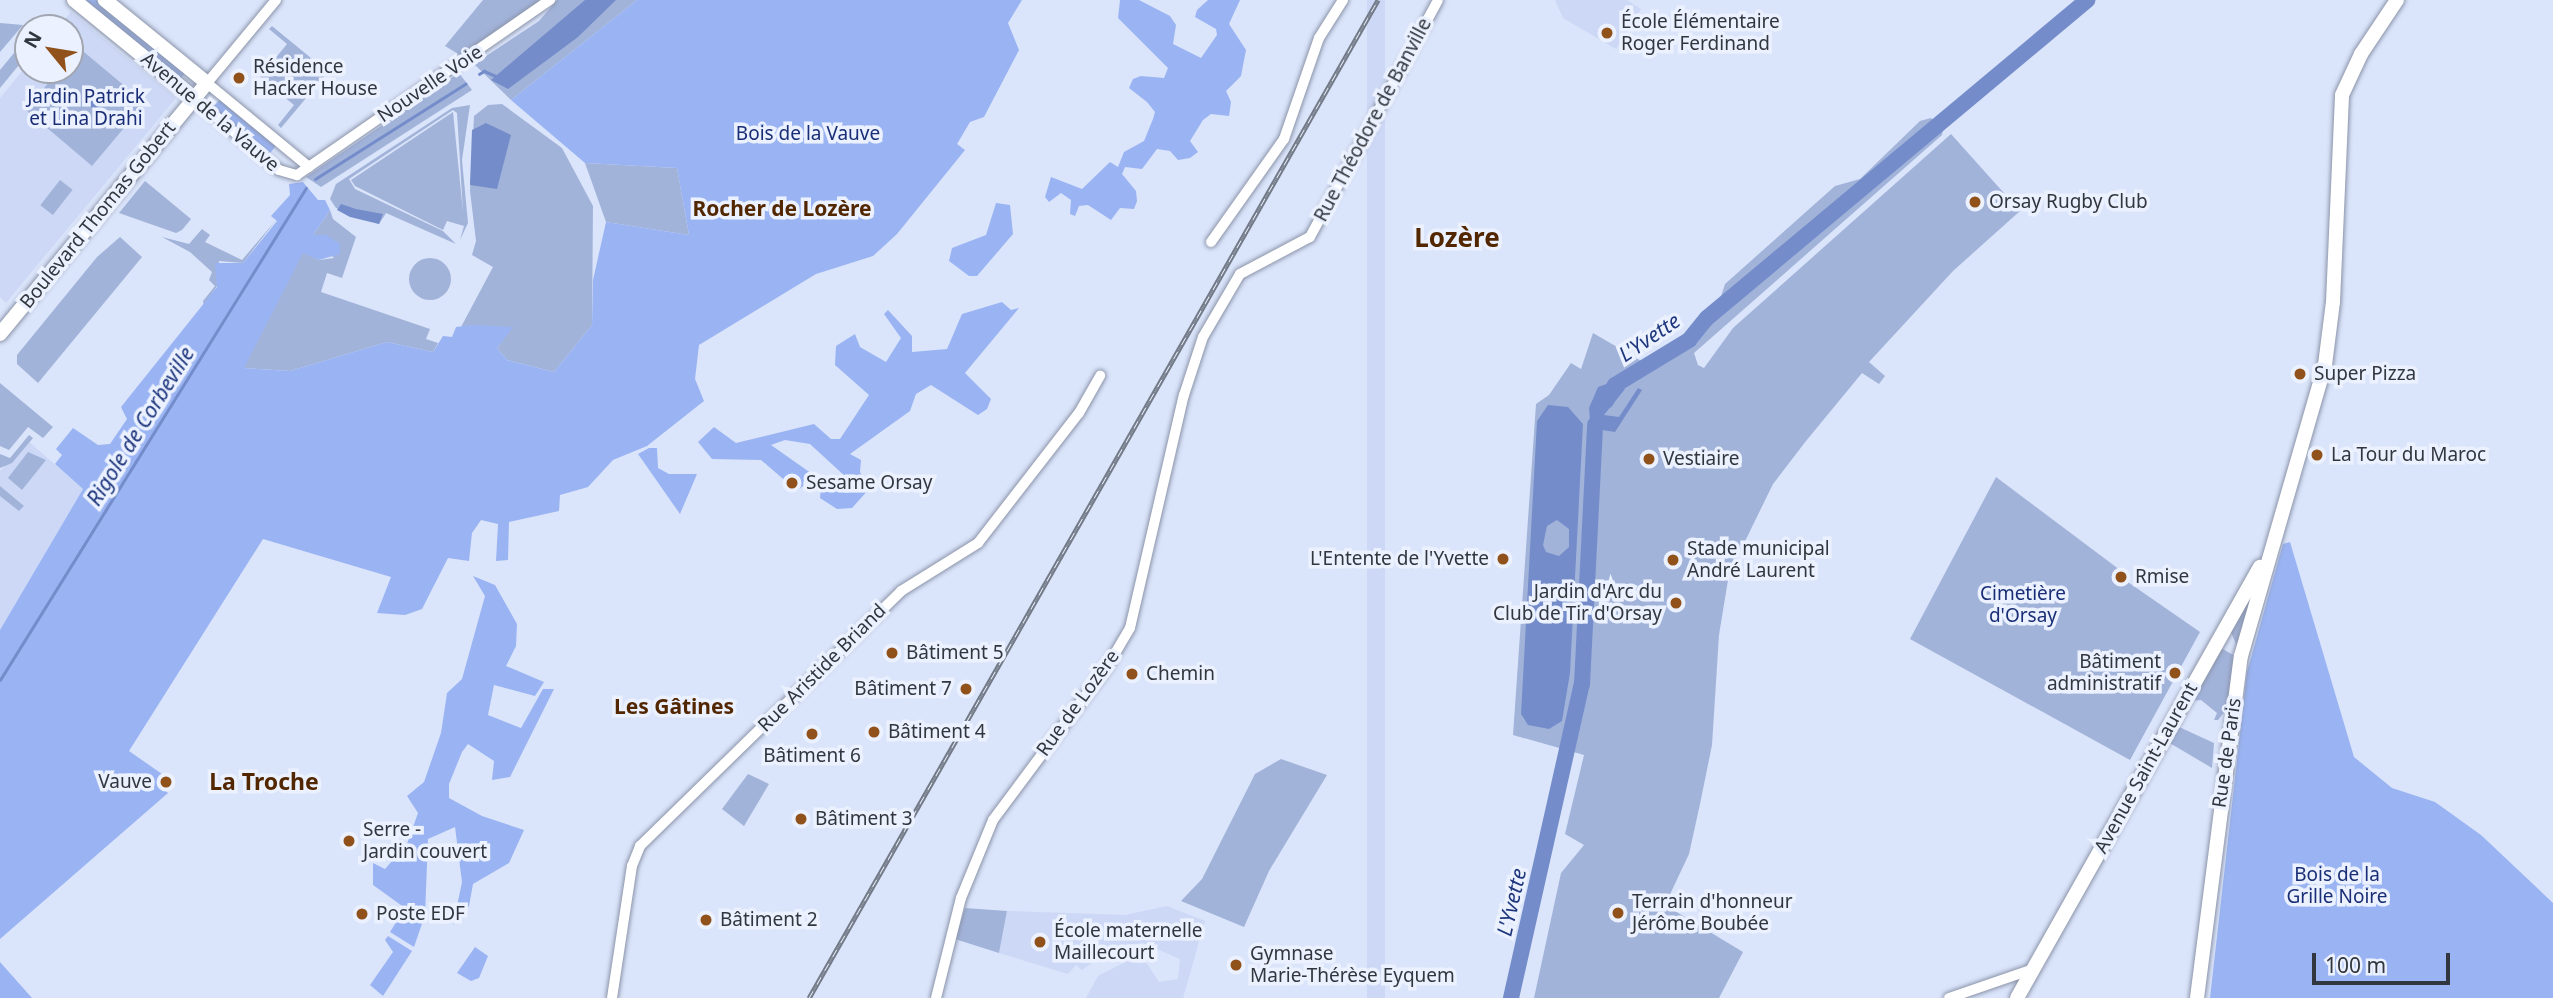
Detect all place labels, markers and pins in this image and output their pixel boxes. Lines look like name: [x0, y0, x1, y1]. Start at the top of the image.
place label: École Élémentaire Roger Ferdinand: [1621, 11, 1780, 55]
marker: École Élémentaire Roger Ferdinand: [1599, 25, 1615, 41]
place label: Résidence Hacker House: [253, 56, 378, 100]
marker: Résidence Hacker House: [231, 70, 247, 86]
place label: Orsay Rugby Club: [1989, 191, 2148, 213]
marker: Orsay Rugby Club: [1967, 194, 1983, 210]
place label: Super Pizza: [2314, 363, 2416, 385]
marker: Super Pizza: [2292, 366, 2308, 382]
place label: La Tour du Maroc: [2331, 444, 2486, 466]
marker: La Tour du Maroc: [2309, 447, 2325, 463]
place label: Vestiaire: [1663, 448, 1739, 470]
marker: Vestiaire: [1641, 451, 1657, 467]
place label: Sesame Orsay: [806, 472, 932, 494]
marker: Sesame Orsay: [784, 475, 800, 491]
place label: Stade municipal André Laurent: [1687, 538, 1830, 582]
place label: L'Entente de l'Yvette: [1310, 548, 1489, 570]
marker: L'Entente de l'Yvette: [1495, 551, 1511, 567]
marker: Stade municipal André Laurent: [1665, 552, 1681, 568]
place label: Rmise: [2135, 566, 2189, 588]
marker: Rmise: [2113, 569, 2129, 585]
place label: Jardin d'Arc du Club de Tir d'Orsay: [1493, 581, 1662, 625]
marker: Jardin d'Arc du Club de Tir d'Orsay: [1668, 595, 1684, 611]
place label: Bâtiment 5: [906, 642, 1004, 664]
marker: Bâtiment 5: [884, 645, 900, 661]
place label: Bâtiment administratif: [2047, 651, 2161, 695]
place label: Chemin: [1146, 663, 1215, 685]
marker: Bâtiment administratif: [2167, 665, 2183, 681]
marker: Chemin: [1124, 666, 1140, 682]
place label: Bâtiment 7: [854, 678, 952, 700]
marker: Bâtiment 7: [958, 681, 974, 697]
place label: Bâtiment 4: [888, 721, 986, 743]
marker: Bâtiment 4: [866, 724, 882, 740]
marker: Bâtiment 6: [804, 726, 820, 742]
place label: Bâtiment 6: [763, 745, 861, 767]
place label: Vauve: [98, 771, 152, 793]
marker: Vauve: [158, 774, 174, 790]
place label: Bâtiment 3: [815, 808, 913, 830]
marker: Bâtiment 3: [793, 811, 809, 827]
place label: Serre - Jardin couvert: [363, 819, 487, 863]
marker: Serre - Jardin couvert: [341, 833, 357, 849]
place label: Terrain d'honneur Jérôme Boubée: [1632, 891, 1792, 935]
place label: Poste EDF: [376, 903, 465, 925]
marker: Terrain d'honneur Jérôme Boubée: [1610, 905, 1626, 921]
marker: Poste EDF: [354, 906, 370, 922]
place label: Bâtiment 2: [720, 909, 818, 931]
marker: Bâtiment 2: [698, 912, 714, 928]
place label: École maternelle Maillecourt: [1054, 920, 1203, 964]
marker: École maternelle Maillecourt: [1032, 934, 1048, 950]
place label: Gymnase Marie-Thérèse Eyquem: [1250, 943, 1455, 987]
marker: Gymnase Marie-Thérèse Eyquem: [1228, 957, 1244, 973]

